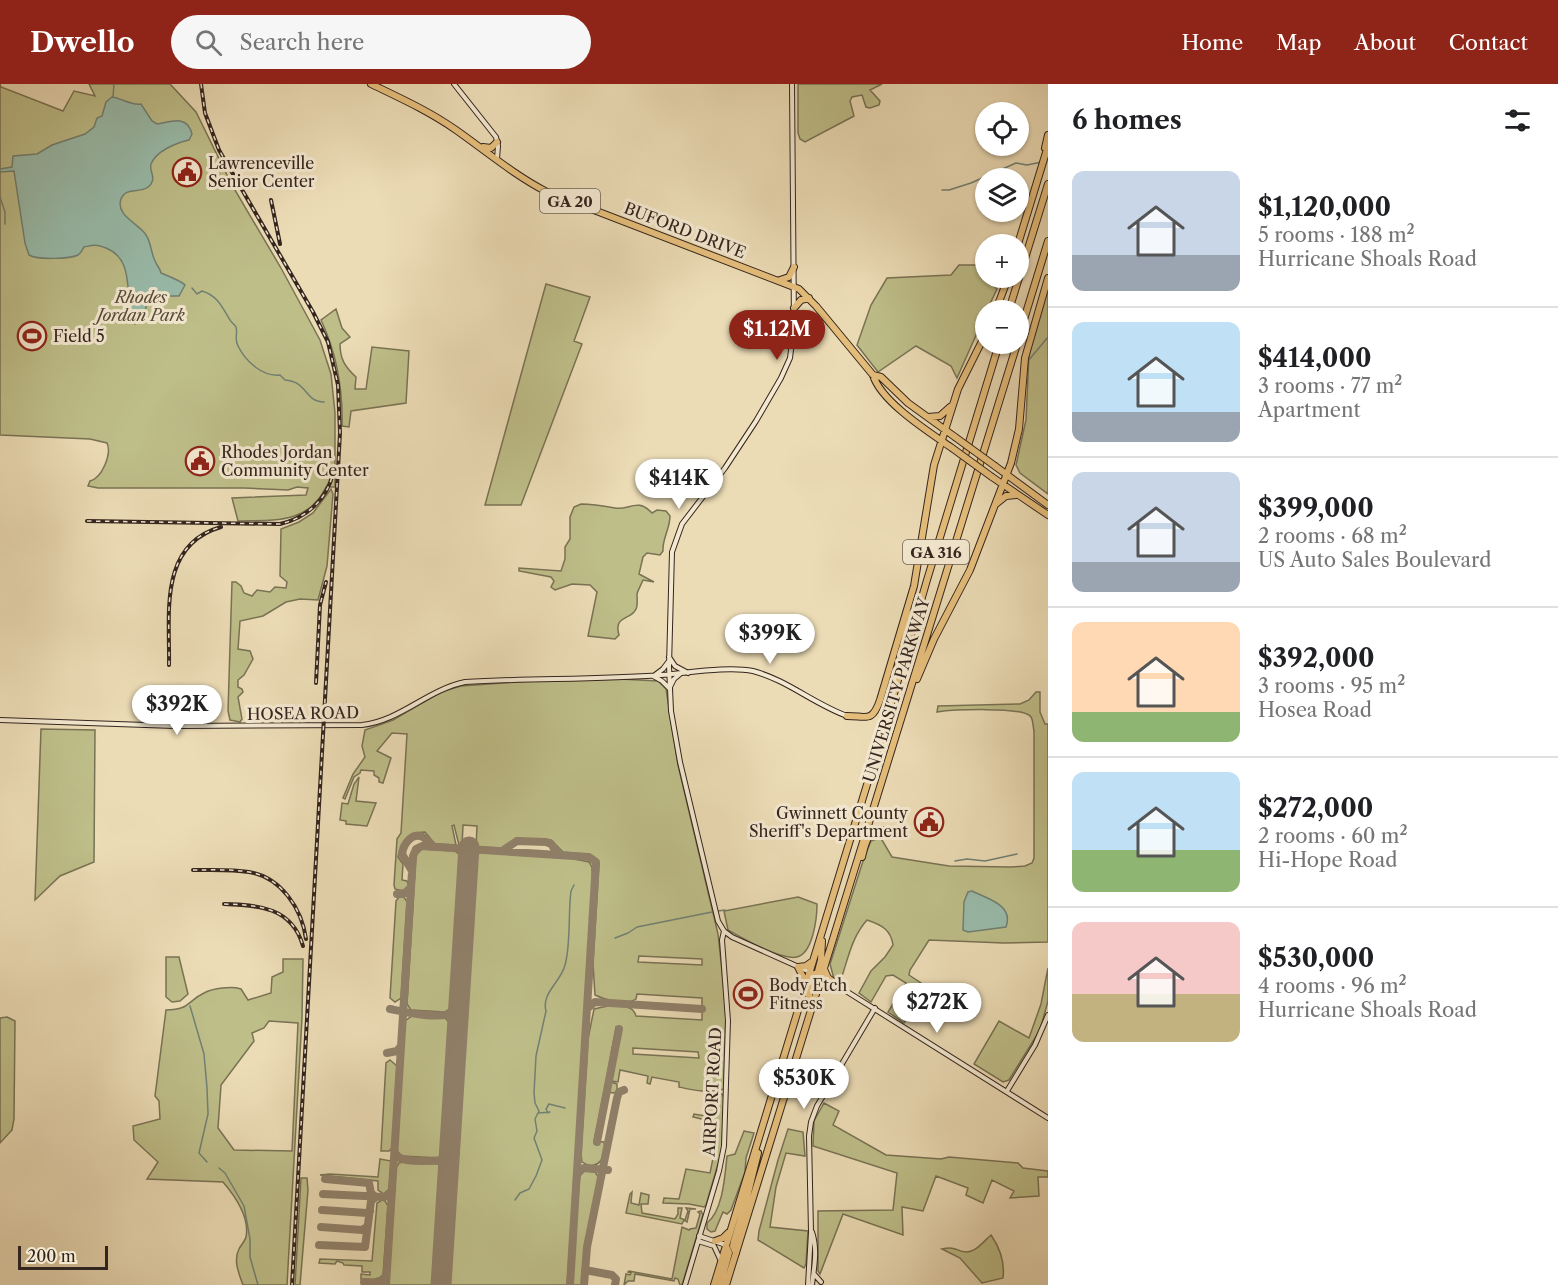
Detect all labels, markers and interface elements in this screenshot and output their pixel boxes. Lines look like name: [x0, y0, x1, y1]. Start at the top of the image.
search box: [171, 15, 591, 69]
text: Dwello: [30, 25, 135, 59]
icon: search: [192, 26, 225, 59]
text: Search here: [240, 29, 364, 56]
text: Home: [1182, 30, 1243, 55]
text: Map: [1276, 30, 1321, 55]
text: About: [1354, 30, 1416, 55]
text: Contact: [1449, 30, 1528, 55]
map controls: [975, 102, 1029, 354]
button: locate: [975, 102, 1029, 156]
text: 6 homes: [1072, 104, 1182, 136]
icon: filters: [1501, 104, 1534, 137]
place label: Lawrenceville Senior Center: [208, 153, 315, 191]
public building icon: Lawrenceville Senior Center: [171, 156, 203, 188]
button: layers: [975, 168, 1029, 222]
road number: GA 20: [540, 189, 600, 213]
text: $1,120,000: [1258, 191, 1391, 223]
icon: home: [1120, 195, 1192, 267]
street label: BUFORD DRIVE: [621, 198, 749, 262]
text: 5 rooms · 188 m²: [1258, 223, 1415, 247]
button: +: [975, 234, 1029, 288]
text: Hurricane Shoals Road: [1258, 247, 1477, 271]
park label: Rhodes Jordan Park: [92, 287, 186, 325]
button: −: [975, 300, 1029, 354]
pin: $1.12M: [728, 310, 826, 361]
text: $1.12M: [743, 317, 811, 341]
sports icon: Field 5: [16, 320, 48, 352]
place label: Field 5: [53, 326, 105, 346]
text: $414,000: [1258, 342, 1372, 374]
icon: home: [1120, 346, 1192, 418]
text: 3 rooms · 77 m²: [1258, 374, 1402, 398]
text: Apartment: [1258, 398, 1361, 422]
place label: Rhodes Jordan Community Center: [221, 442, 369, 480]
public building icon: Rhodes Jordan Community Center: [184, 445, 216, 477]
pin: $414K: [637, 459, 721, 510]
text: $414K: [649, 466, 709, 490]
text: $399,000: [1258, 492, 1374, 524]
icon: home: [1120, 496, 1192, 568]
text: 2 rooms · 68 m²: [1258, 524, 1407, 548]
road number: GA 316: [903, 540, 969, 564]
text: US Auto Sales Boulevard: [1258, 548, 1491, 572]
street label: UNIVERSITY PARKWAY: [858, 594, 934, 785]
pin: $399K: [728, 614, 812, 665]
text: $399K: [739, 621, 801, 645]
text: $392,000: [1258, 642, 1375, 674]
icon: home: [1120, 646, 1192, 718]
text: 3 rooms · 95 m²: [1258, 674, 1405, 698]
pin: $392K: [135, 685, 219, 736]
text: $392K: [146, 692, 208, 716]
text: Hosea Road: [1258, 698, 1372, 722]
street label: HOSEA ROAD: [247, 702, 359, 724]
text: $272,000: [1258, 792, 1373, 824]
icon: home: [1120, 796, 1192, 868]
place label: Gwinnett County Sheriff's Department: [749, 803, 909, 841]
public building icon: Gwinnett County Sheriff's Department: [913, 806, 945, 838]
text: 2 rooms · 60 m²: [1258, 824, 1408, 848]
text: Hi-Hope Road: [1258, 848, 1397, 872]
text: $530,000: [1258, 942, 1374, 974]
icon: home: [1120, 946, 1192, 1018]
text: 4 rooms · 96 m²: [1258, 974, 1407, 998]
place label: Body Etch Fitness: [769, 975, 847, 1013]
sports icon: Body Etch Fitness: [732, 978, 764, 1010]
pin: $272K: [895, 983, 979, 1034]
text: $272K: [906, 990, 968, 1014]
text: Hurricane Shoals Road: [1258, 998, 1477, 1022]
street label: AIRPORT ROAD: [699, 1027, 725, 1158]
pin: $530K: [762, 1059, 846, 1110]
text: $530K: [773, 1066, 835, 1090]
scale bar: [18, 1243, 108, 1270]
text: 200 m: [27, 1246, 76, 1266]

